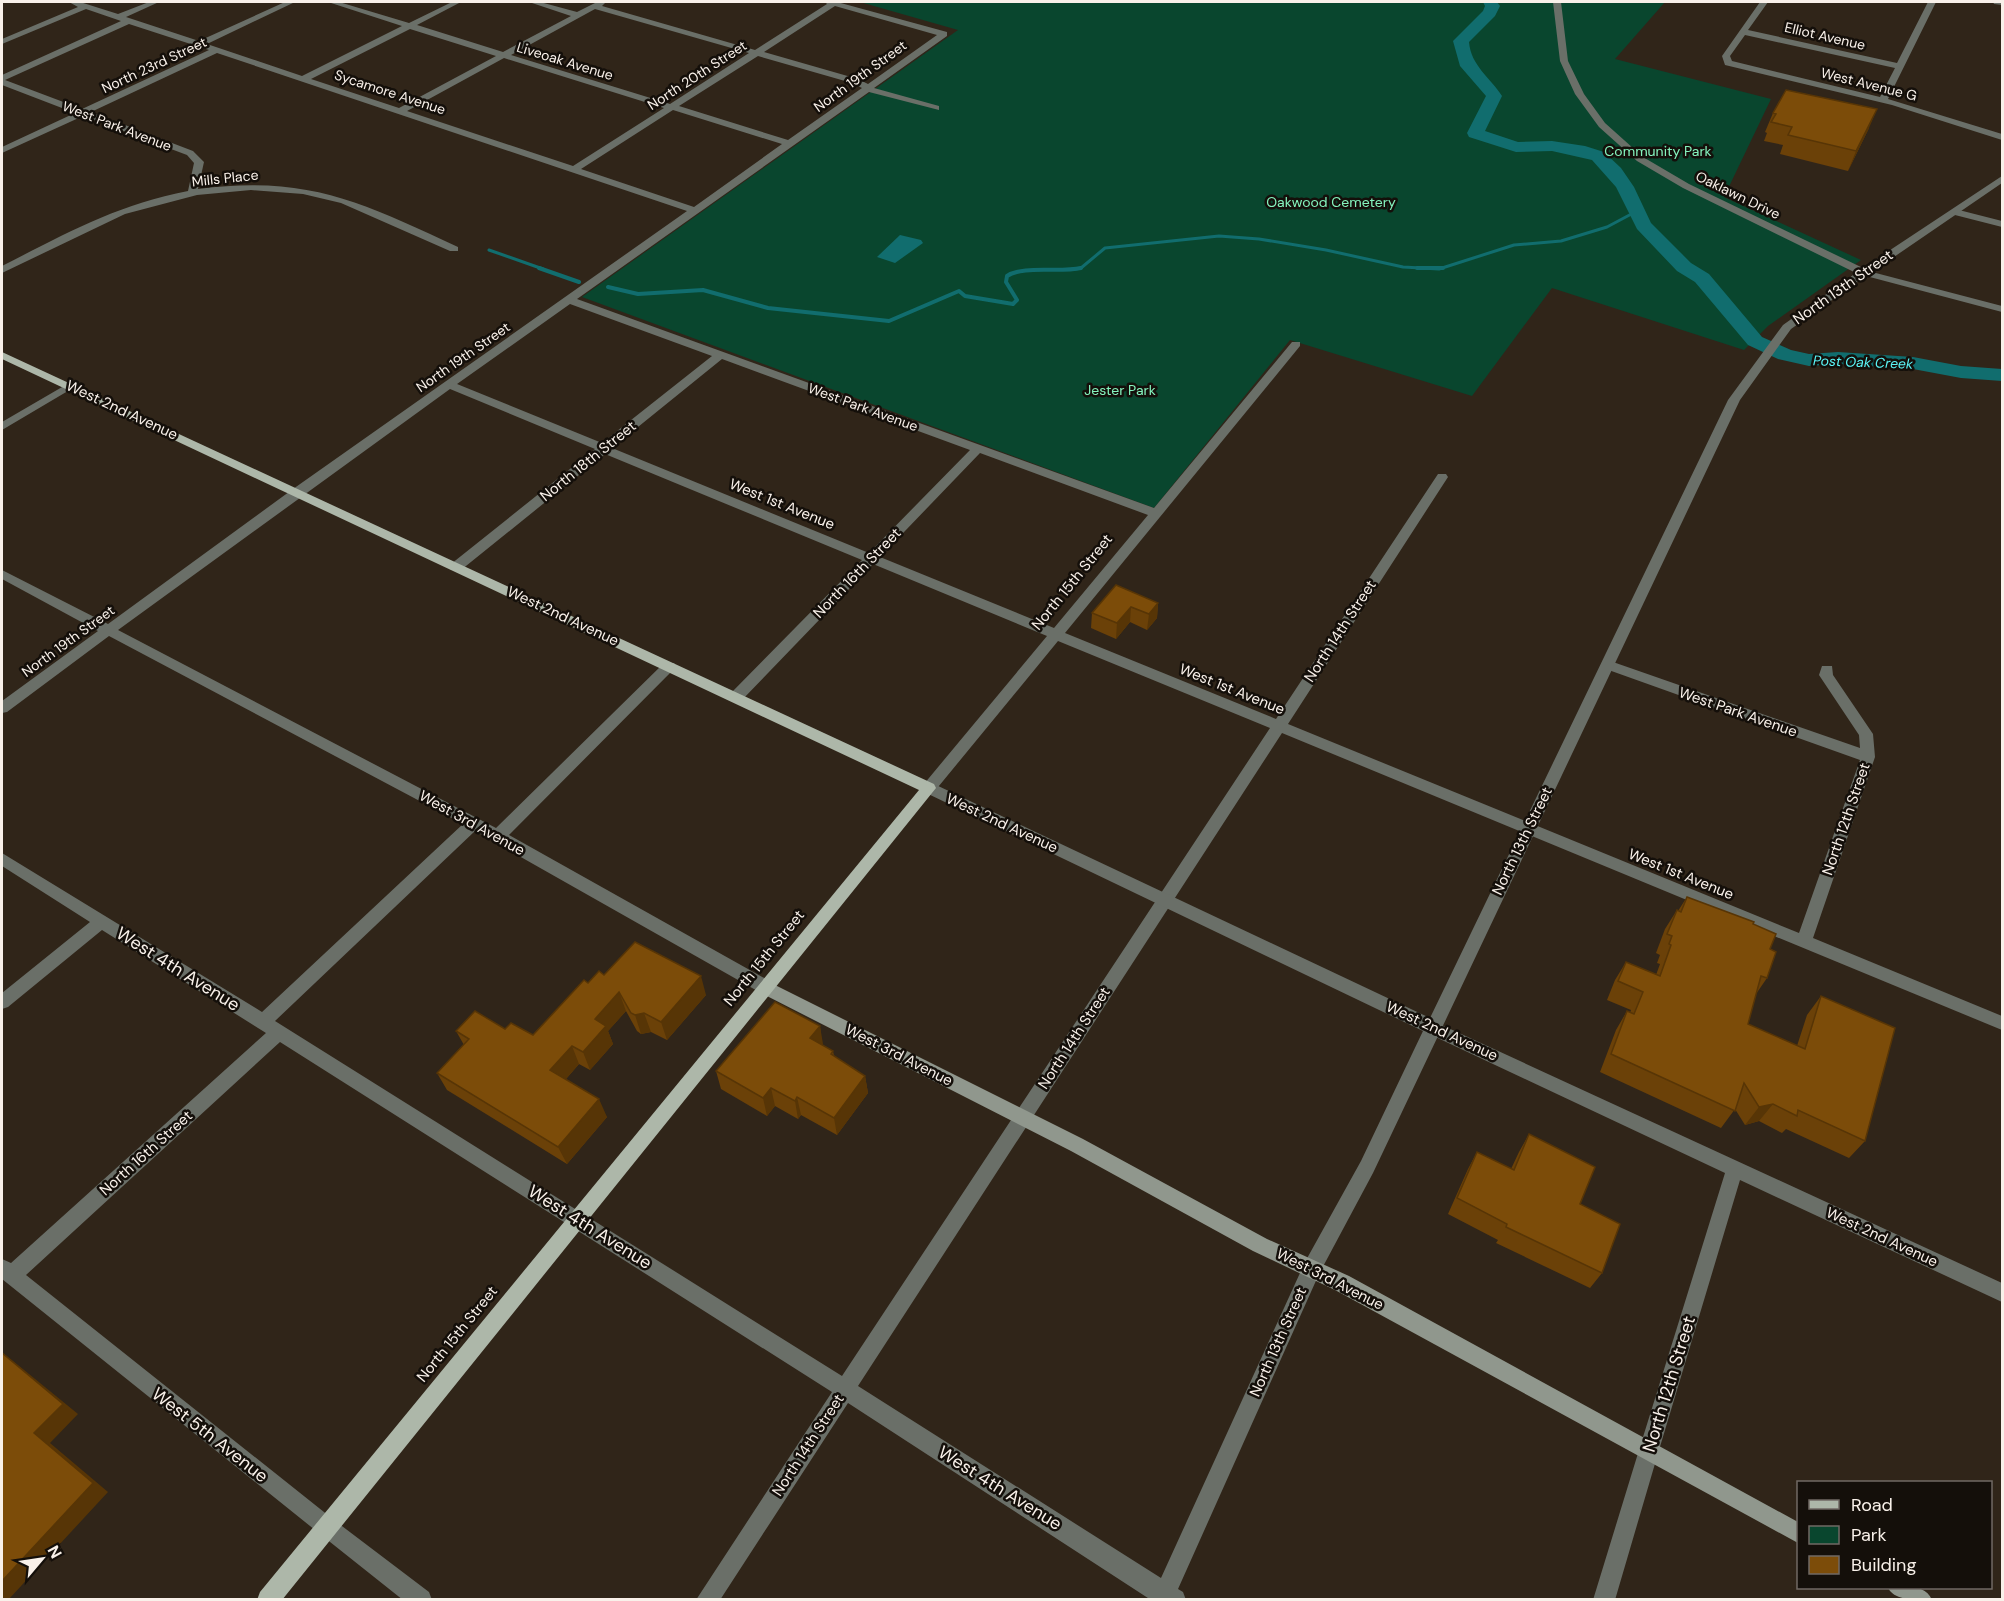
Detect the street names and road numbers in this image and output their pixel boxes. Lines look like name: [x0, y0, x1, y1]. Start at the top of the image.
street label: Elliot Avenue: [1783, 18, 1867, 54]
street label: North 23rd Street: [99, 33, 209, 97]
street label: North 20th Street: [644, 36, 750, 114]
street label: North 19th Street: [810, 36, 910, 116]
street label: Liveoak Avenue: [515, 38, 615, 84]
street label: West Avenue G: [1819, 63, 1919, 105]
street label: Sycamore Avenue: [332, 66, 448, 118]
street label: West Park Avenue: [60, 97, 174, 155]
street label: Mills Place: [191, 166, 259, 190]
street label: Oaklawn Drive: [1693, 167, 1783, 223]
street label: North 13th Street: [1789, 245, 1897, 329]
street label: North 19th Street: [413, 318, 513, 396]
street label: West 2nd Avenue: [63, 375, 181, 445]
street label: West Park Avenue: [806, 379, 920, 435]
street label: North 18th Street: [536, 416, 640, 506]
street label: West 1st Avenue: [726, 474, 838, 534]
street label: North 16th Street: [809, 523, 905, 623]
street label: North 15th Street: [1027, 530, 1117, 634]
street label: North 14th Street: [1299, 576, 1381, 686]
street label: West 2nd Avenue: [504, 581, 622, 651]
street label: North 19th Street: [18, 601, 118, 681]
street label: West 1st Avenue: [1176, 659, 1288, 719]
street label: West Park Avenue: [1676, 682, 1800, 742]
street label: North 12th Street: [1817, 760, 1875, 878]
street label: North 13th Street: [1487, 784, 1557, 898]
street label: West 3rd Avenue: [416, 786, 528, 860]
street label: West 2nd Avenue: [943, 788, 1061, 858]
street label: West 1st Avenue: [1625, 844, 1737, 904]
street label: North 15th Street: [719, 906, 809, 1010]
street label: West 4th Avenue: [112, 921, 244, 1017]
street label: North 14th Street: [1033, 983, 1115, 1093]
street label: West 2nd Avenue: [1383, 996, 1501, 1066]
street label: West 3rd Avenue: [842, 1019, 956, 1091]
street label: North 16th Street: [95, 1106, 197, 1200]
street label: West 4th Avenue: [524, 1179, 656, 1275]
street label: West 2nd Avenue: [1823, 1202, 1941, 1272]
street label: West 3rd Avenue: [1273, 1243, 1387, 1315]
street label: North 15th Street: [412, 1282, 502, 1386]
street label: North 13th Street: [1245, 1284, 1311, 1400]
street label: North 12th Street: [1637, 1313, 1701, 1455]
street label: West 5th Avenue: [147, 1382, 273, 1488]
street label: North 14th Street: [767, 1390, 849, 1500]
street label: West 4th Avenue: [934, 1440, 1066, 1536]

